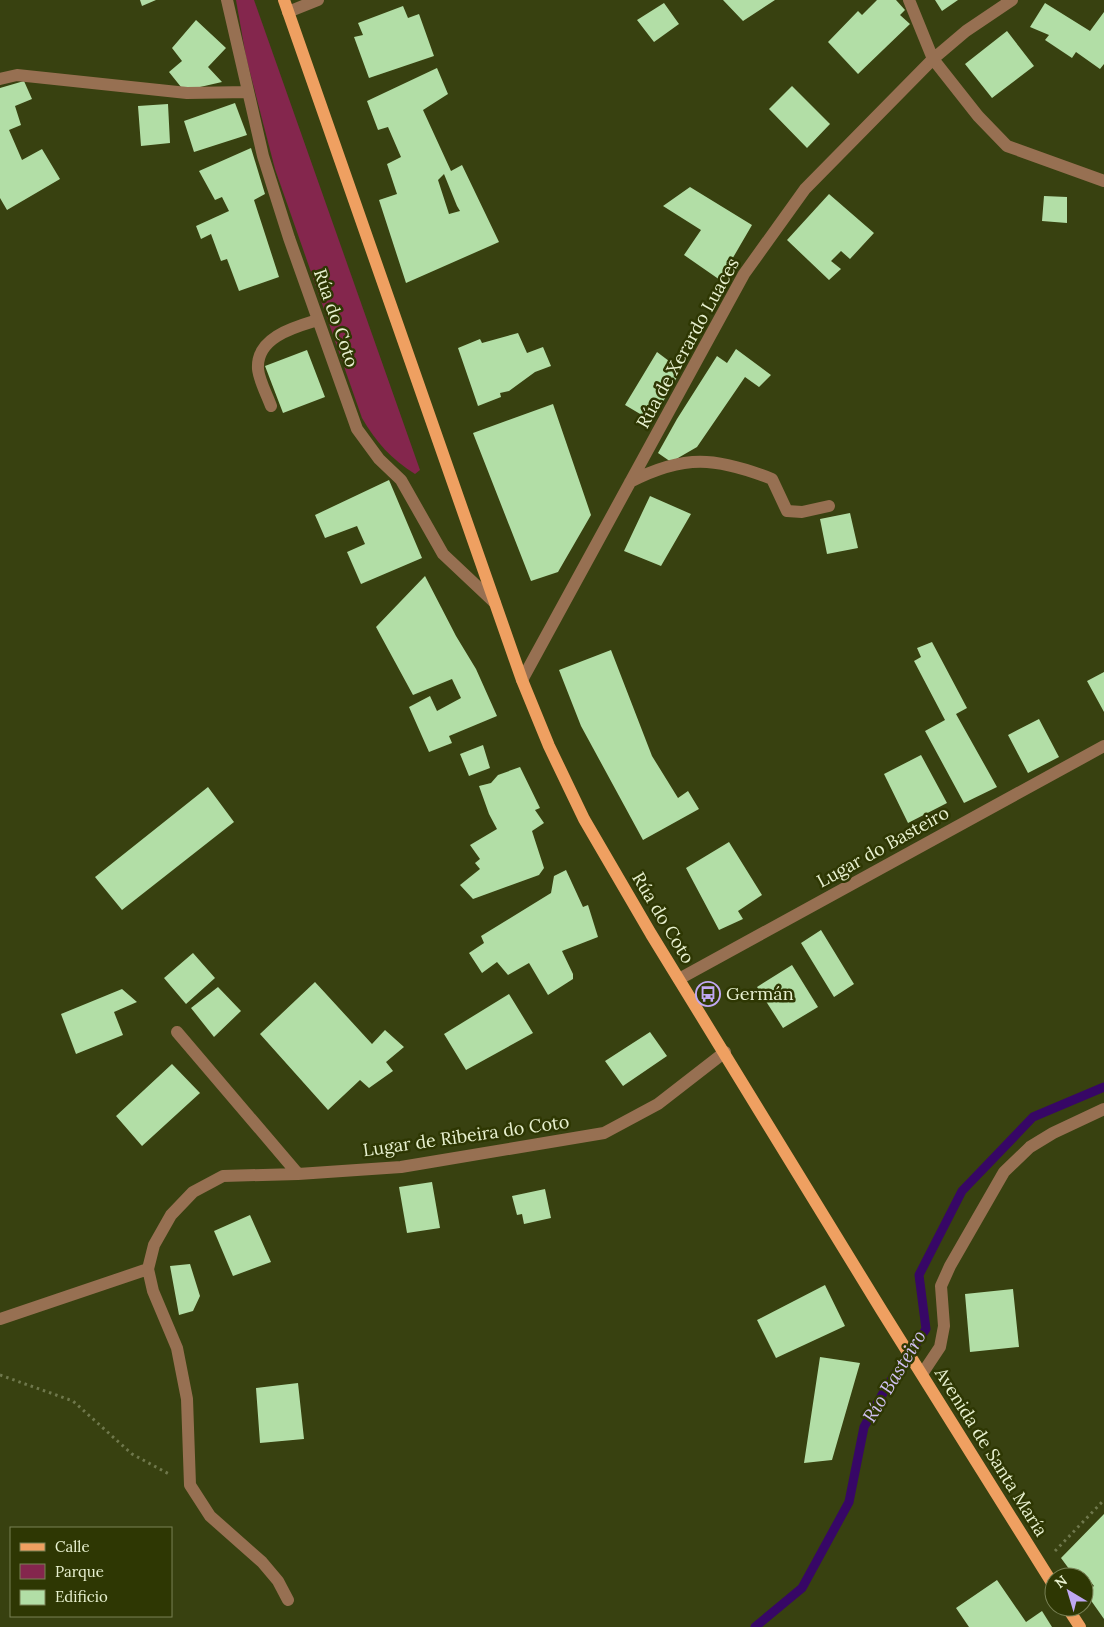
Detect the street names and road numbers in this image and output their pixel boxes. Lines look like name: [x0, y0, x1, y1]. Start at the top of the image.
street label: Rúa de Xerardo Luaces: [631, 253, 744, 432]
street label: Rúa do Coto: [309, 266, 364, 370]
street label: Lugar do Basteiro: [813, 801, 953, 892]
street label: Rúa do Coto: [627, 868, 700, 968]
street label: Lugar de Ribeira do Coto: [361, 1110, 571, 1161]
street label: Avenida de Santa María: [930, 1362, 1053, 1540]

